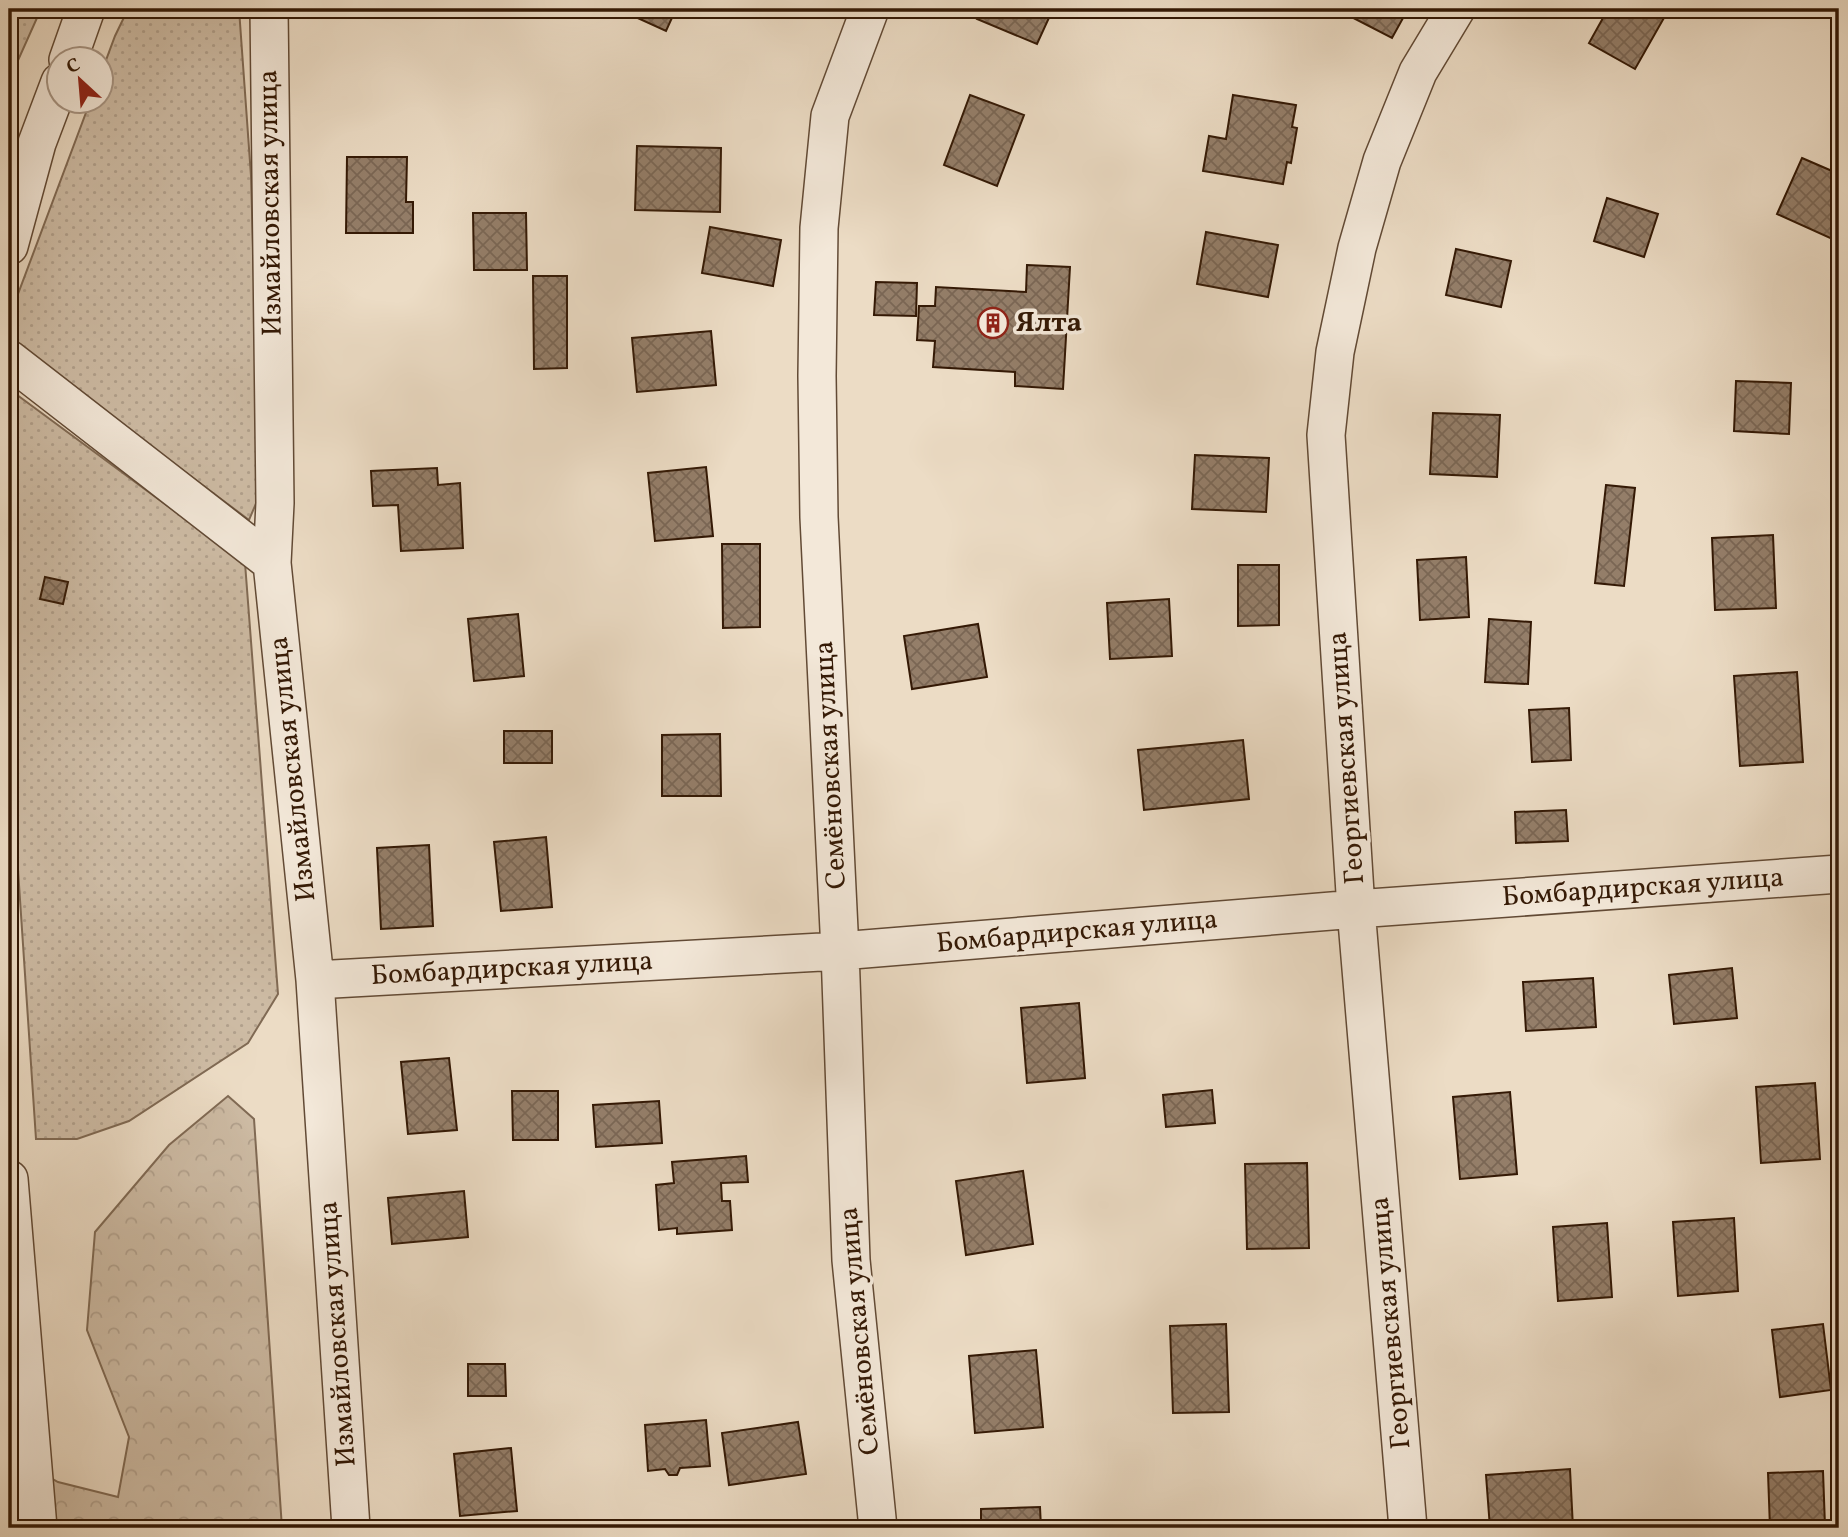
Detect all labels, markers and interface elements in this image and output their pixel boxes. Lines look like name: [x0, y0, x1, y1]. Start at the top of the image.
north arrow: [46, 46, 116, 116]
text: С: [62, 52, 85, 81]
street label: Измайловская улица: [249, 69, 293, 337]
place label: Ялта: [1016, 304, 1082, 343]
building icon: Ялта: [976, 306, 1010, 340]
street label: Георгиевская улица: [1319, 630, 1375, 886]
street label: Измайловская улица: [260, 634, 326, 904]
street label: Семёновская улица: [805, 640, 857, 890]
street label: Бомбардирская улица: [1501, 859, 1785, 917]
street label: Бомбардирская улица: [935, 900, 1219, 964]
street label: Бомбардирская улица: [370, 942, 654, 996]
street label: Георгиевская улица: [1361, 1195, 1421, 1451]
street label: Измайловская улица: [309, 1200, 367, 1468]
street label: Семёновская улица: [830, 1205, 890, 1457]

